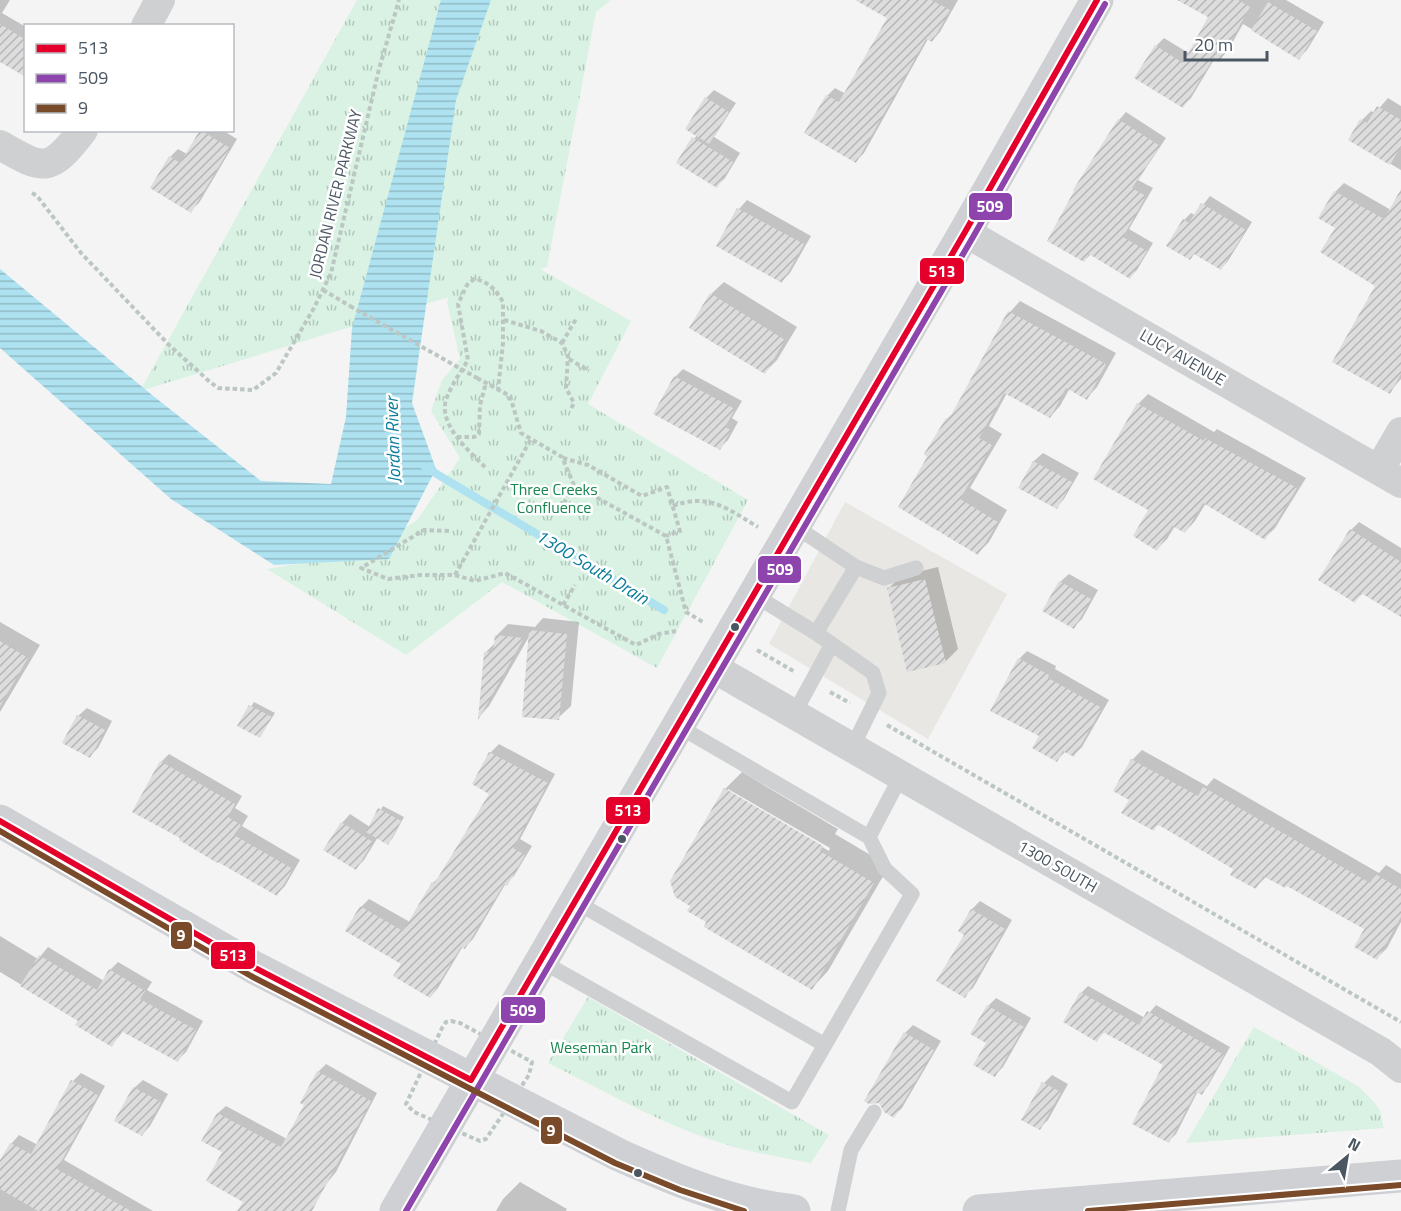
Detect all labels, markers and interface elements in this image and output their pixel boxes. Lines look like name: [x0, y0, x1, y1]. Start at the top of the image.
legend: [24, 24, 234, 132]
scale bar: [1185, 24, 1268, 62]
text: 20 m: [1194, 31, 1233, 58]
text: 513: [78, 34, 108, 61]
text: 509: [78, 64, 108, 91]
text: 9: [78, 94, 88, 121]
street label: JORDAN RIVER PARKWAY: [302, 107, 368, 281]
line badge: 509: [968, 192, 1013, 221]
text: 509: [977, 194, 1003, 218]
line badge: 513: [919, 257, 965, 285]
text: 513: [929, 259, 955, 283]
street label: LUCY AVENUE: [1136, 323, 1231, 391]
water label: Jordan River: [377, 394, 407, 483]
park label: Three Creeks Confluence: [510, 477, 598, 519]
water label: 1300 South Drain: [531, 522, 655, 612]
line badge: 509: [757, 555, 802, 584]
text: 509: [767, 557, 793, 581]
unlabelled marker: [729, 621, 741, 633]
line badge: 513: [605, 796, 651, 825]
text: 513: [615, 798, 641, 822]
unlabelled marker: [616, 833, 628, 845]
street label: 1300 SOUTH: [1014, 834, 1102, 898]
line badge: 9: [170, 921, 193, 950]
text: 9: [177, 923, 186, 947]
line badge: 513: [210, 941, 256, 970]
text: 513: [220, 943, 246, 967]
line badge: 509: [500, 996, 546, 1024]
text: 509: [510, 998, 536, 1022]
park label: Weseman Park: [550, 1035, 652, 1059]
line badge: 9: [540, 1116, 563, 1145]
text: 9: [547, 1118, 556, 1142]
north arrow: [1317, 1127, 1377, 1187]
text: N: [1344, 1131, 1365, 1157]
unlabelled marker: [632, 1167, 644, 1179]

